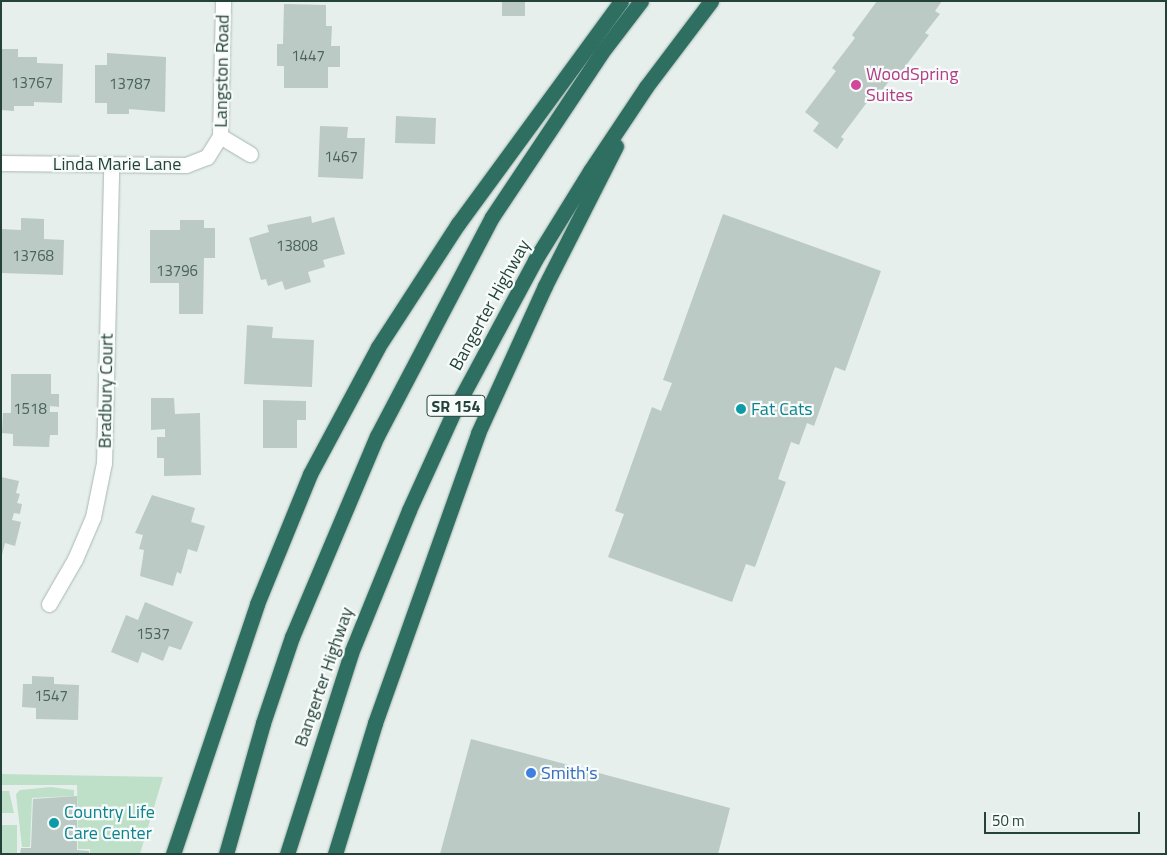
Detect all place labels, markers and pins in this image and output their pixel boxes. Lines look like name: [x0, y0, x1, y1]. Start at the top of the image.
place label: WoodSpring Suites: [866, 64, 958, 106]
marker: WoodSpring Suites: [850, 79, 862, 91]
place label: Fat Cats: [751, 398, 813, 420]
marker: Fat Cats: [735, 403, 747, 415]
place label: Smith's: [541, 762, 598, 784]
marker: Smith's: [525, 767, 537, 779]
place label: Country Life Care Center: [64, 802, 155, 844]
marker: Country Life Care Center: [48, 817, 60, 829]

